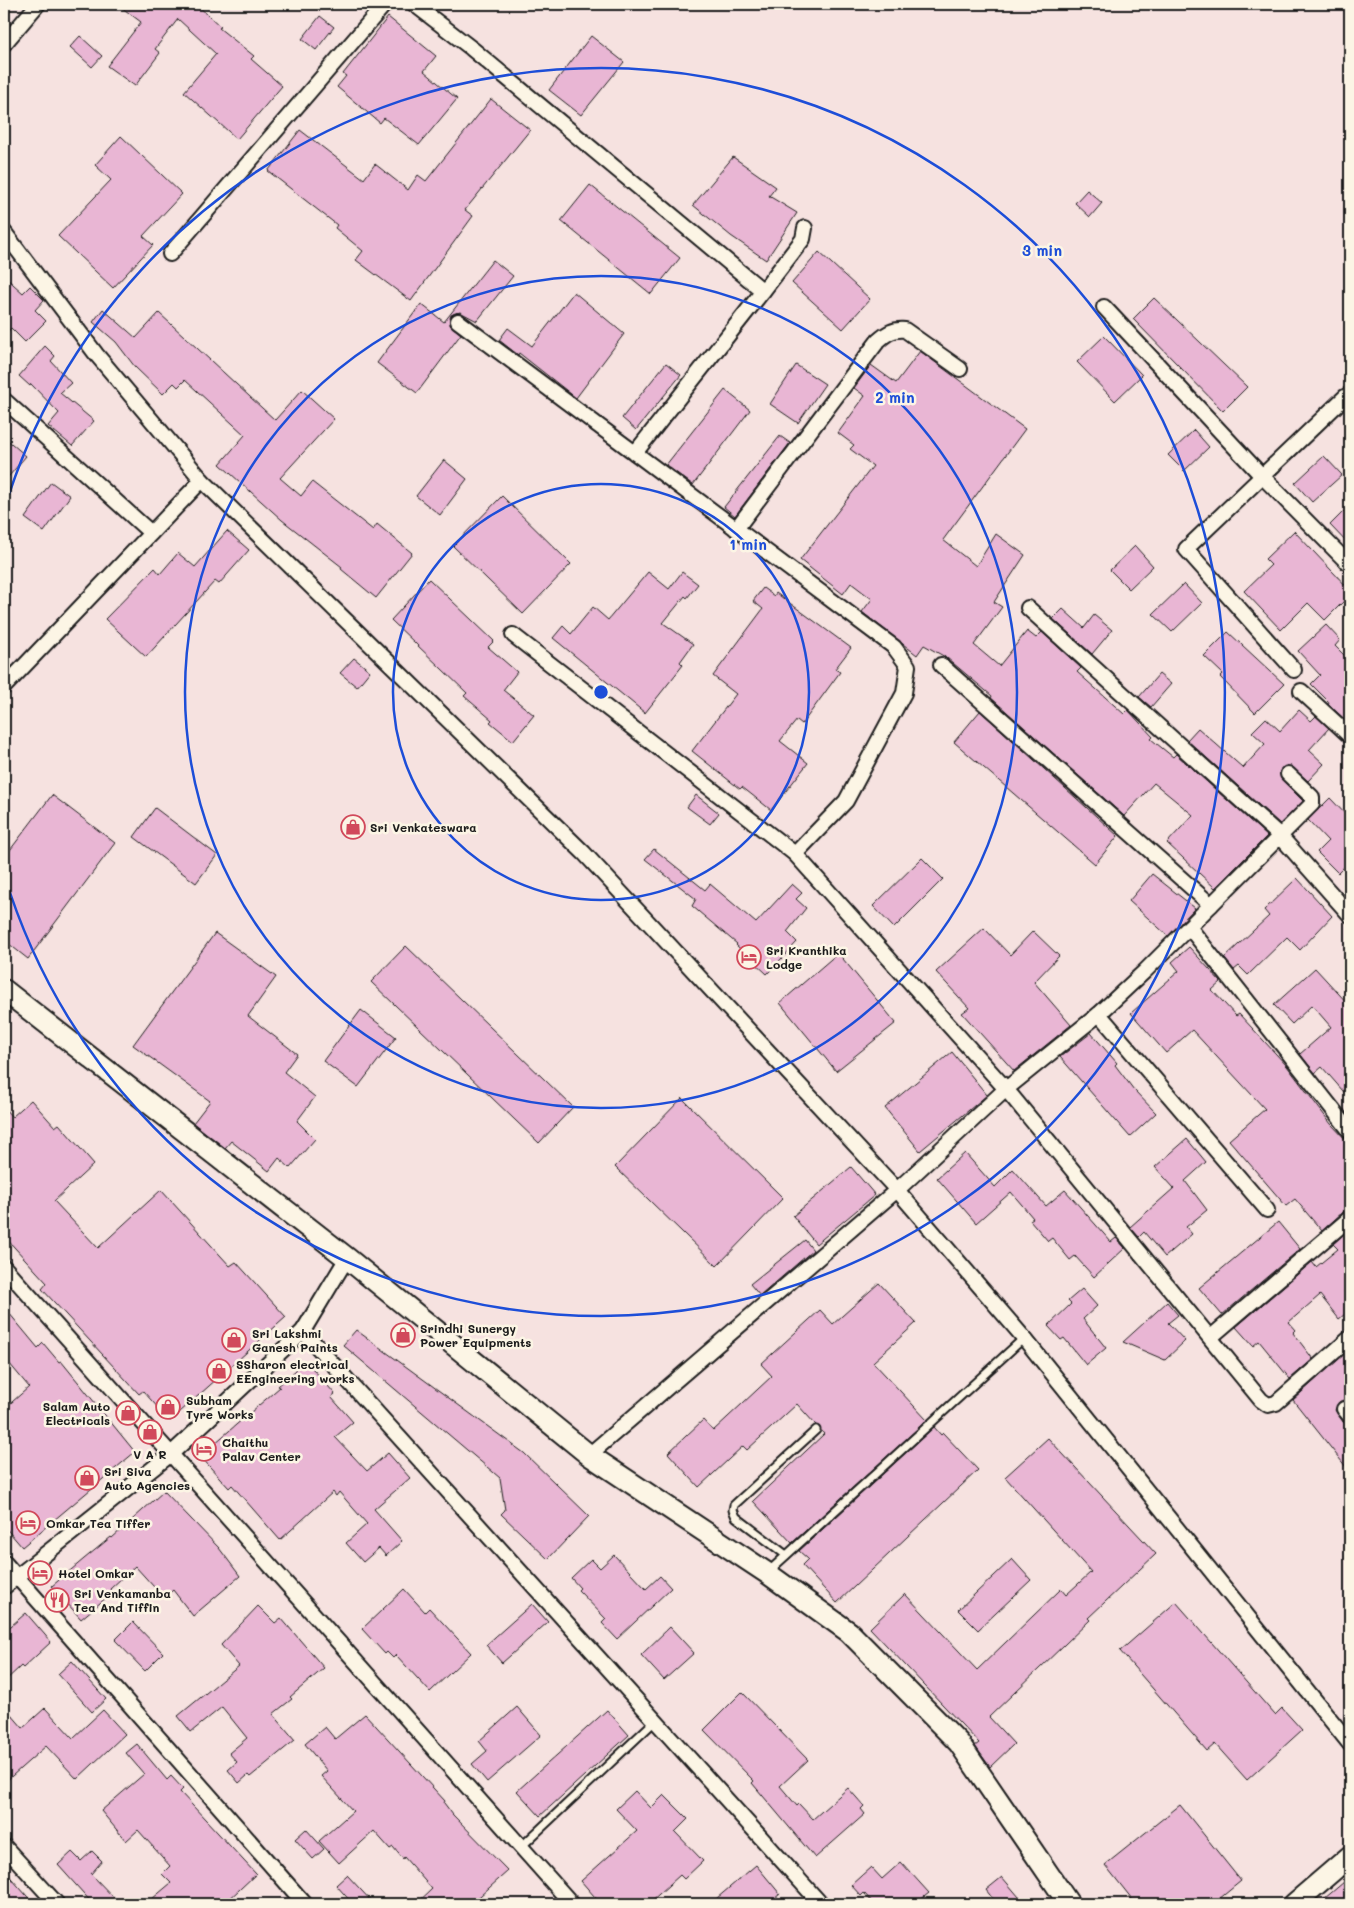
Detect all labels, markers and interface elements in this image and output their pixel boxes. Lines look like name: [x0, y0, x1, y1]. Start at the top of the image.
text: 3 min: [1022, 240, 1062, 260]
text: 2 min: [875, 387, 915, 407]
text: 1 min: [729, 534, 767, 554]
centre of rings: [592, 683, 610, 701]
shop icon: Sri Venkateswara: [340, 814, 366, 840]
place label: Sri Venkateswara: [370, 819, 477, 835]
place label: Sri Kranthika Lodge: [766, 942, 847, 972]
hotel icon: Sri Kranthika Lodge: [736, 944, 762, 970]
place label: Srindhi Sunergy Power Equipments: [420, 1320, 531, 1350]
shop icon: Srindhi Sunergy Power Equipments: [390, 1322, 416, 1348]
place label: Sri Lakshmi Ganesh Paints: [252, 1325, 338, 1355]
shop icon: Sri Lakshmi Ganesh Paints: [221, 1327, 247, 1353]
place label: SSharon electrical EEngineering works: [236, 1356, 355, 1386]
shop icon: SSharon electrical EEngineering works: [206, 1358, 232, 1384]
place label: Subham Tyre Works: [186, 1392, 254, 1422]
shop icon: Subham Tyre Works: [155, 1394, 181, 1420]
place label: Salam Auto Electricals: [43, 1398, 110, 1428]
shop icon: Salam Auto Electricals: [115, 1400, 141, 1426]
shop icon: V A R: [137, 1419, 163, 1445]
place label: Chaithu Palav Center: [222, 1434, 301, 1464]
hotel icon: Chaithu Palav Center: [191, 1436, 217, 1462]
place label: V A R: [133, 1446, 167, 1462]
place label: Sri Siva Auto Agencies: [104, 1463, 190, 1493]
shop icon: Sri Siva Auto Agencies: [74, 1465, 100, 1491]
hotel icon: Omkar Tea Tiffer: [15, 1510, 41, 1536]
place label: Omkar Tea Tiffer: [46, 1515, 150, 1531]
hotel icon: Hotel Omkar: [27, 1560, 53, 1586]
place label: Hotel Omkar: [58, 1565, 134, 1581]
place label: Sri Venkamanba Tea And Tiffin: [74, 1585, 171, 1615]
restaurant icon: Sri Venkamanba Tea And Tiffin: [44, 1587, 70, 1613]

